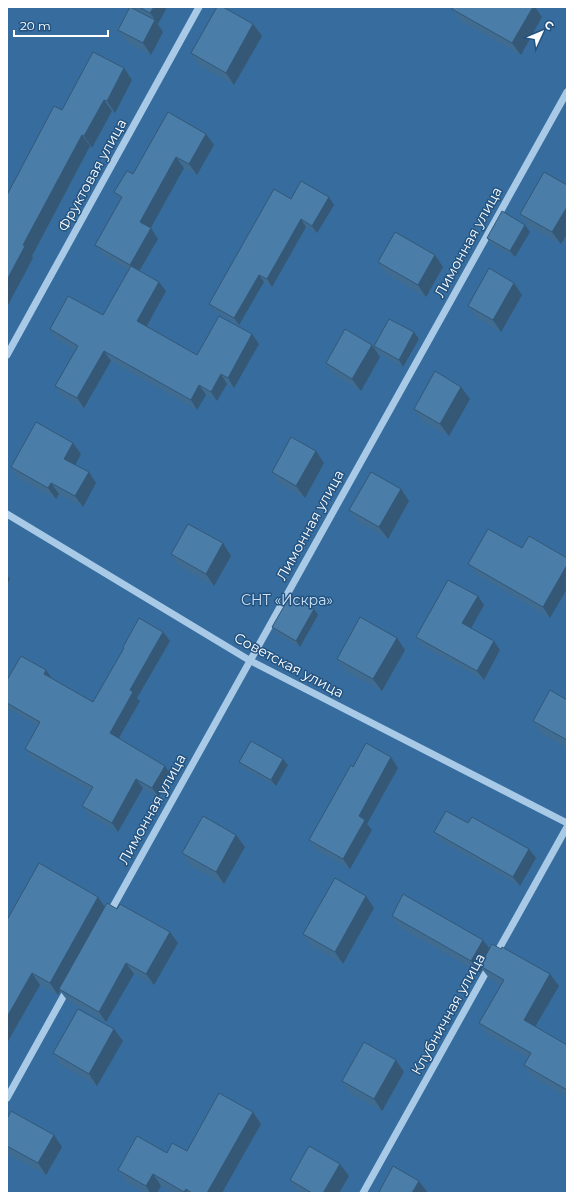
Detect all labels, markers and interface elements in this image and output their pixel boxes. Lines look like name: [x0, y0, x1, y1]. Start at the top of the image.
scale bar: [14, 12, 108, 38]
north arrow: [522, 12, 562, 52]
text: С: [541, 17, 557, 33]
text: 20 m: [20, 18, 51, 33]
street label: Фруктовая улица: [54, 116, 130, 234]
street label: Лимонная улица: [430, 184, 506, 300]
street label: Лимонная улица: [272, 467, 348, 583]
park label: СНТ «Искра»: [241, 591, 333, 609]
street label: Советская улица: [231, 629, 347, 701]
street label: Лимонная улица: [114, 751, 190, 867]
street label: Клубничная улица: [407, 950, 489, 1078]

